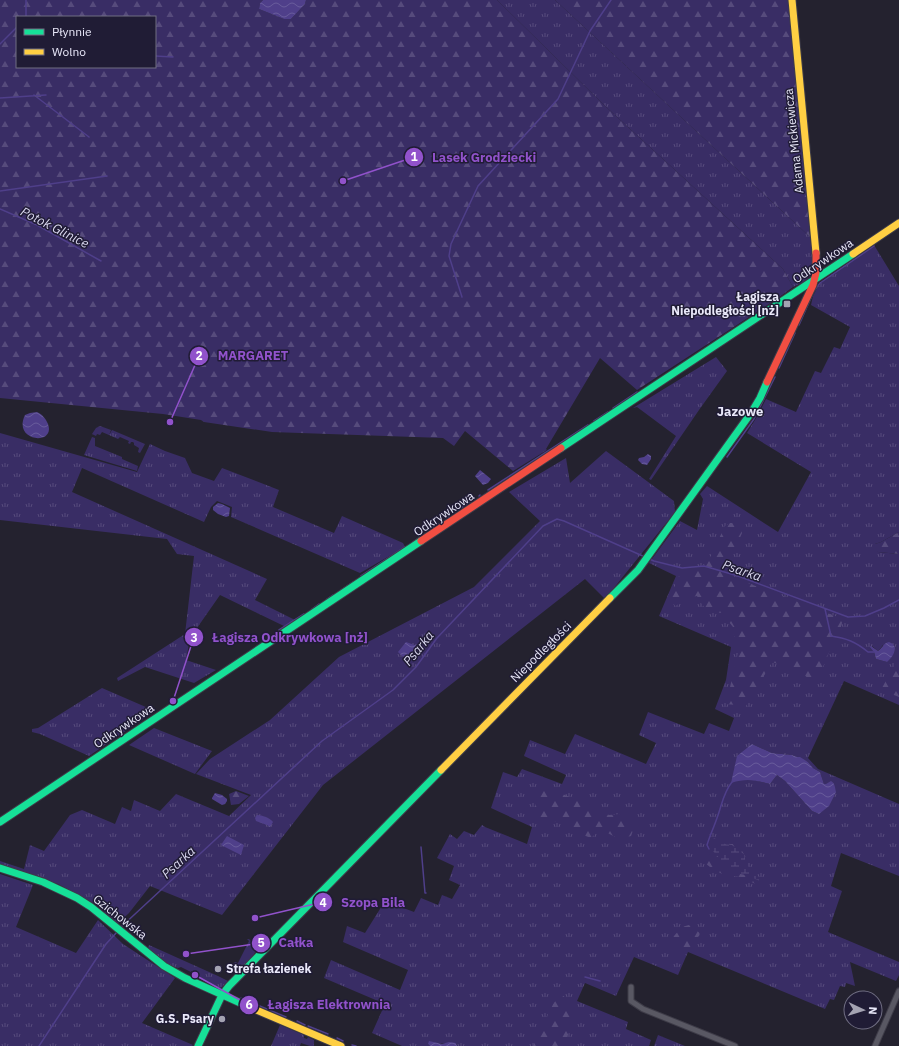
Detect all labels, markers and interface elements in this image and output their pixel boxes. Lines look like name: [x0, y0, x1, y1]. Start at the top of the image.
legend: [16, 16, 156, 68]
text: Płynnie: [52, 24, 92, 39]
text: Wolno: [52, 44, 86, 59]
street label: Adama Mickiewicza: [780, 87, 806, 194]
callout: Lasek Grodziecki: [404, 144, 544, 169]
text: 1: [410, 149, 418, 164]
text: Lasek Grodziecki: [432, 149, 536, 166]
water label: Potok Glinice: [18, 203, 92, 252]
street label: Odkrywkowa: [790, 235, 856, 286]
place label: Łagisza Niepodległości [nż]: [671, 289, 779, 318]
marker: Łagisza Niepodległości [nż]: [782, 299, 792, 309]
callout: MARGARET: [189, 343, 296, 368]
text: MARGARET: [218, 347, 289, 364]
text: 2: [195, 348, 203, 363]
district label: Jazowe: [717, 403, 763, 420]
street label: Odkrywkowa: [411, 488, 477, 539]
water label: Psarka: [720, 556, 764, 585]
street label: Niepodległości: [507, 618, 574, 685]
callout: Łagisza Odkrywkowa [nż]: [184, 625, 376, 650]
water label: Psarka: [399, 627, 438, 669]
text: Łagisza Odkrywkowa [nż]: [211, 629, 368, 646]
text: 3: [190, 630, 198, 645]
street label: Odkrywkowa: [91, 700, 157, 751]
water label: Psarka: [158, 842, 199, 882]
callout: Szopa Bila: [313, 890, 413, 915]
street label: Gzichowska: [90, 891, 151, 943]
text: Szopa Bila: [341, 894, 405, 911]
text: 4: [319, 895, 327, 910]
callout: Całka: [251, 930, 322, 955]
text: Całka: [279, 934, 313, 951]
text: 5: [257, 935, 265, 950]
place label: Strefa łazienek: [226, 961, 311, 976]
marker: Strefa łazienek: [213, 964, 223, 974]
north arrow: [843, 990, 883, 1030]
callout: Łagisza Elektrownia: [239, 992, 398, 1017]
text: Łagisza Elektrownia: [267, 996, 390, 1013]
text: 6: [245, 997, 253, 1012]
text: N: [866, 1006, 880, 1015]
place label: G.S. Psary: [156, 1011, 215, 1026]
marker: G.S. Psary: [217, 1014, 227, 1024]

